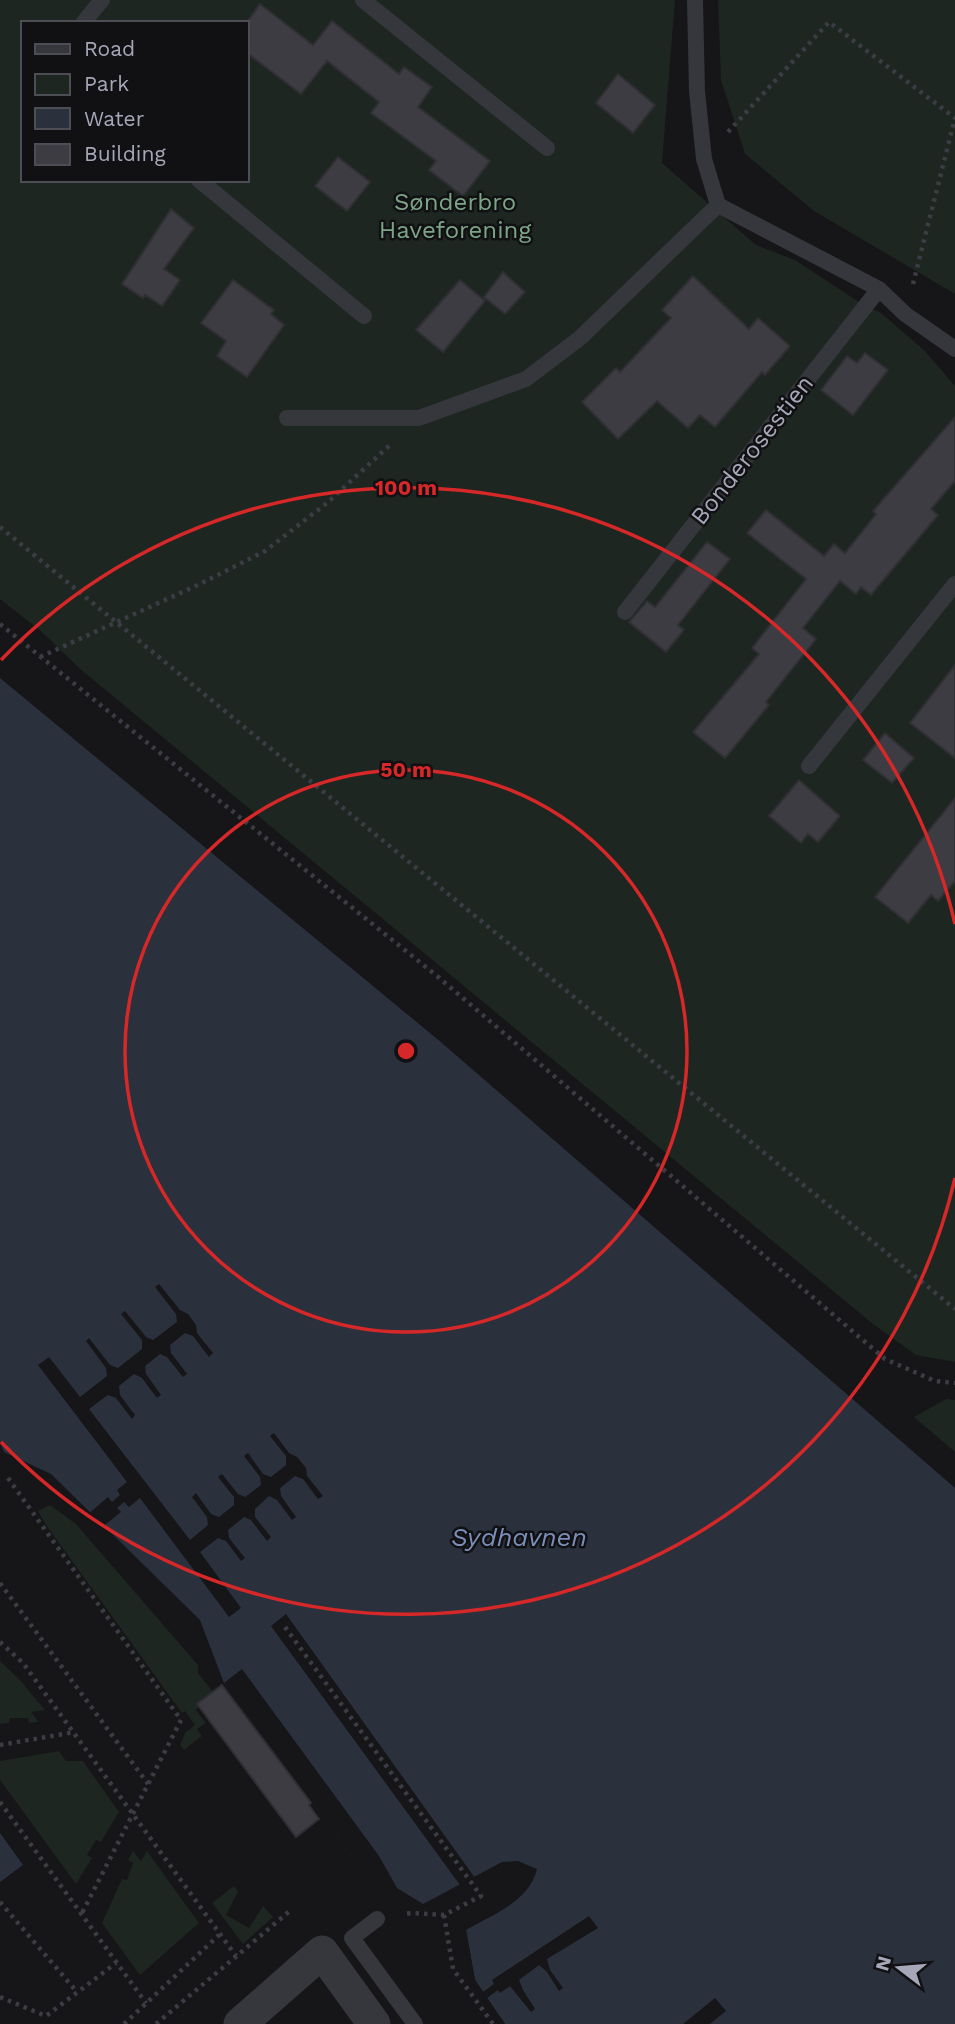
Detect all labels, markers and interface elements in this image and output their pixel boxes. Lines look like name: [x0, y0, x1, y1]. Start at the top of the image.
legend: [21, 21, 248, 182]
text: Road: [84, 36, 135, 61]
text: Park: [84, 71, 129, 96]
text: Water: [84, 106, 145, 131]
text: Building: [84, 141, 166, 166]
park label: Sønderbro Haveforening: [379, 188, 531, 244]
street label: Bonderosestien: [685, 370, 819, 530]
text: 100 m: [375, 475, 437, 500]
text: 50 m: [380, 757, 432, 782]
centre of rings: [394, 1039, 418, 1063]
water label: Sydhavnen: [451, 1522, 587, 1552]
north arrow: [864, 1933, 934, 2003]
text: N: [870, 1954, 896, 1973]

